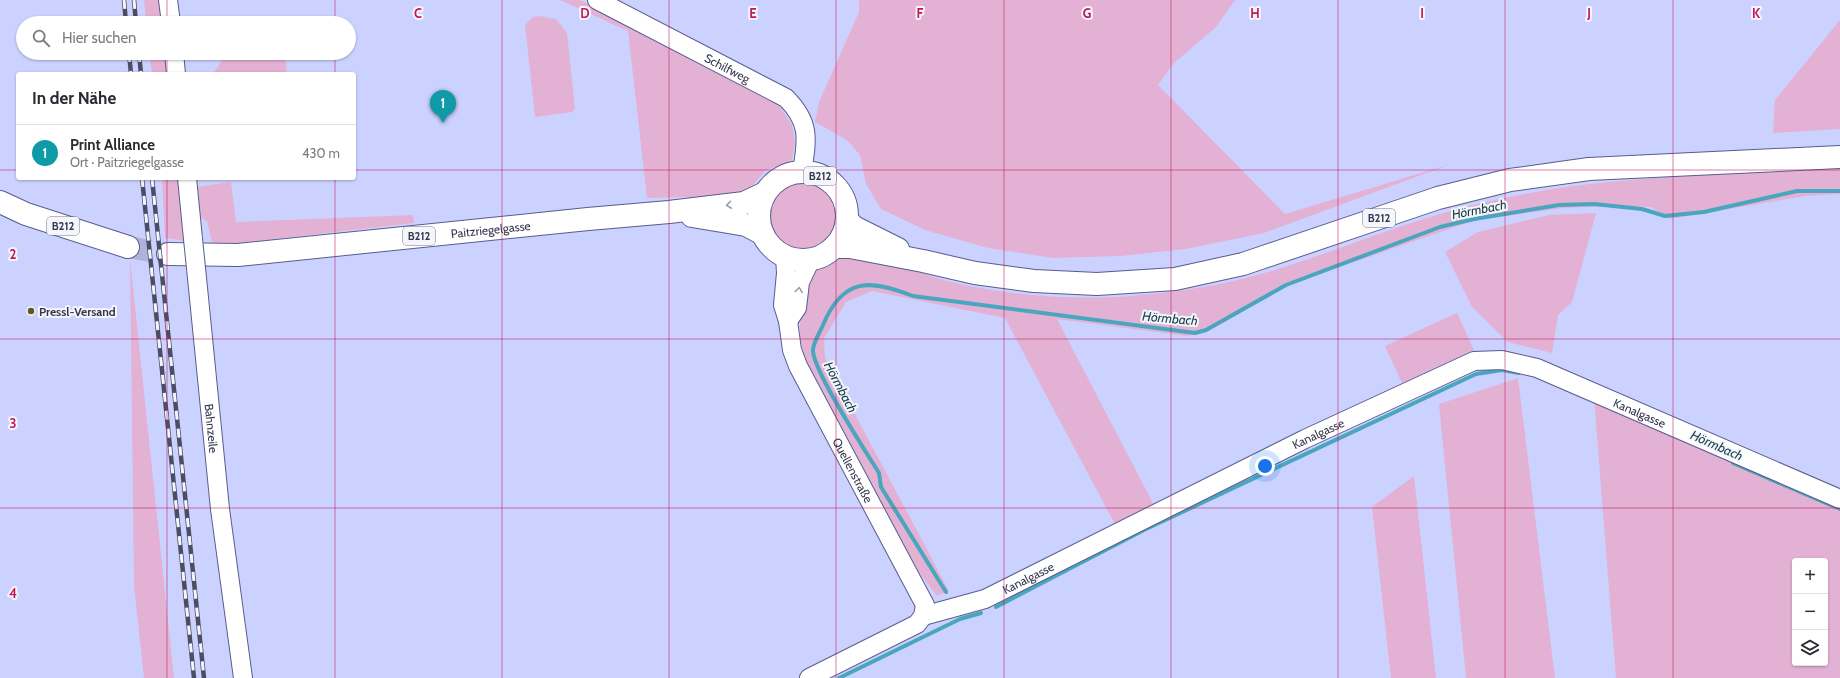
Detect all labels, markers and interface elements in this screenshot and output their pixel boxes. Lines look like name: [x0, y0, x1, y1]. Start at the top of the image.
text: C: [414, 5, 422, 21]
text: D: [580, 5, 590, 21]
text: E: [749, 5, 757, 21]
text: F: [917, 5, 924, 21]
text: G: [1083, 5, 1092, 21]
text: H: [1250, 5, 1260, 21]
text: I: [1420, 5, 1424, 21]
text: J: [1586, 5, 1591, 21]
text: K: [1752, 5, 1761, 21]
search box: [16, 16, 356, 60]
icon: search: [30, 27, 52, 49]
text: Hier suchen: [62, 29, 137, 47]
street label: Schilfweg: [702, 50, 754, 86]
text: In der Nähe: [32, 88, 116, 108]
pin: 1: [430, 90, 456, 123]
text: Print Alliance: [70, 136, 155, 154]
text: 1: [43, 145, 47, 161]
text: 430 m: [302, 145, 340, 161]
text: Ort · Paitzriegelgasse: [70, 154, 184, 170]
road number: B212: [804, 167, 836, 185]
water label: Hörmbach: [1450, 196, 1508, 222]
one-way arrow: [726, 200, 732, 209]
road number: B212: [1363, 209, 1395, 227]
road number: B212: [47, 217, 79, 235]
street label: Paitzriegelgasse: [450, 217, 531, 241]
road number: B212: [403, 227, 435, 245]
text: 2: [10, 246, 17, 262]
one-way arrow: [794, 287, 803, 293]
place label: Pressl-Versand: [39, 304, 116, 319]
marker: Pressl-Versand: [26, 306, 36, 316]
water label: Hörmbach: [1142, 308, 1198, 328]
water label: Hörmbach: [821, 359, 861, 415]
street label: Kanalgasse: [1611, 395, 1668, 430]
street label: Bahnzeile: [202, 403, 222, 454]
text: 3: [9, 415, 17, 431]
street label: Kanalgasse: [1289, 415, 1346, 452]
water label: Hörmbach: [1688, 426, 1746, 464]
street label: Quellenstraße: [830, 435, 877, 505]
your location: [1255, 456, 1275, 476]
street label: Kanalgasse: [1000, 558, 1056, 597]
map controls: [1792, 558, 1828, 666]
button: +: [1792, 558, 1828, 594]
text: 4: [9, 585, 17, 601]
button: −: [1792, 594, 1828, 630]
button: layers: [1792, 630, 1828, 666]

